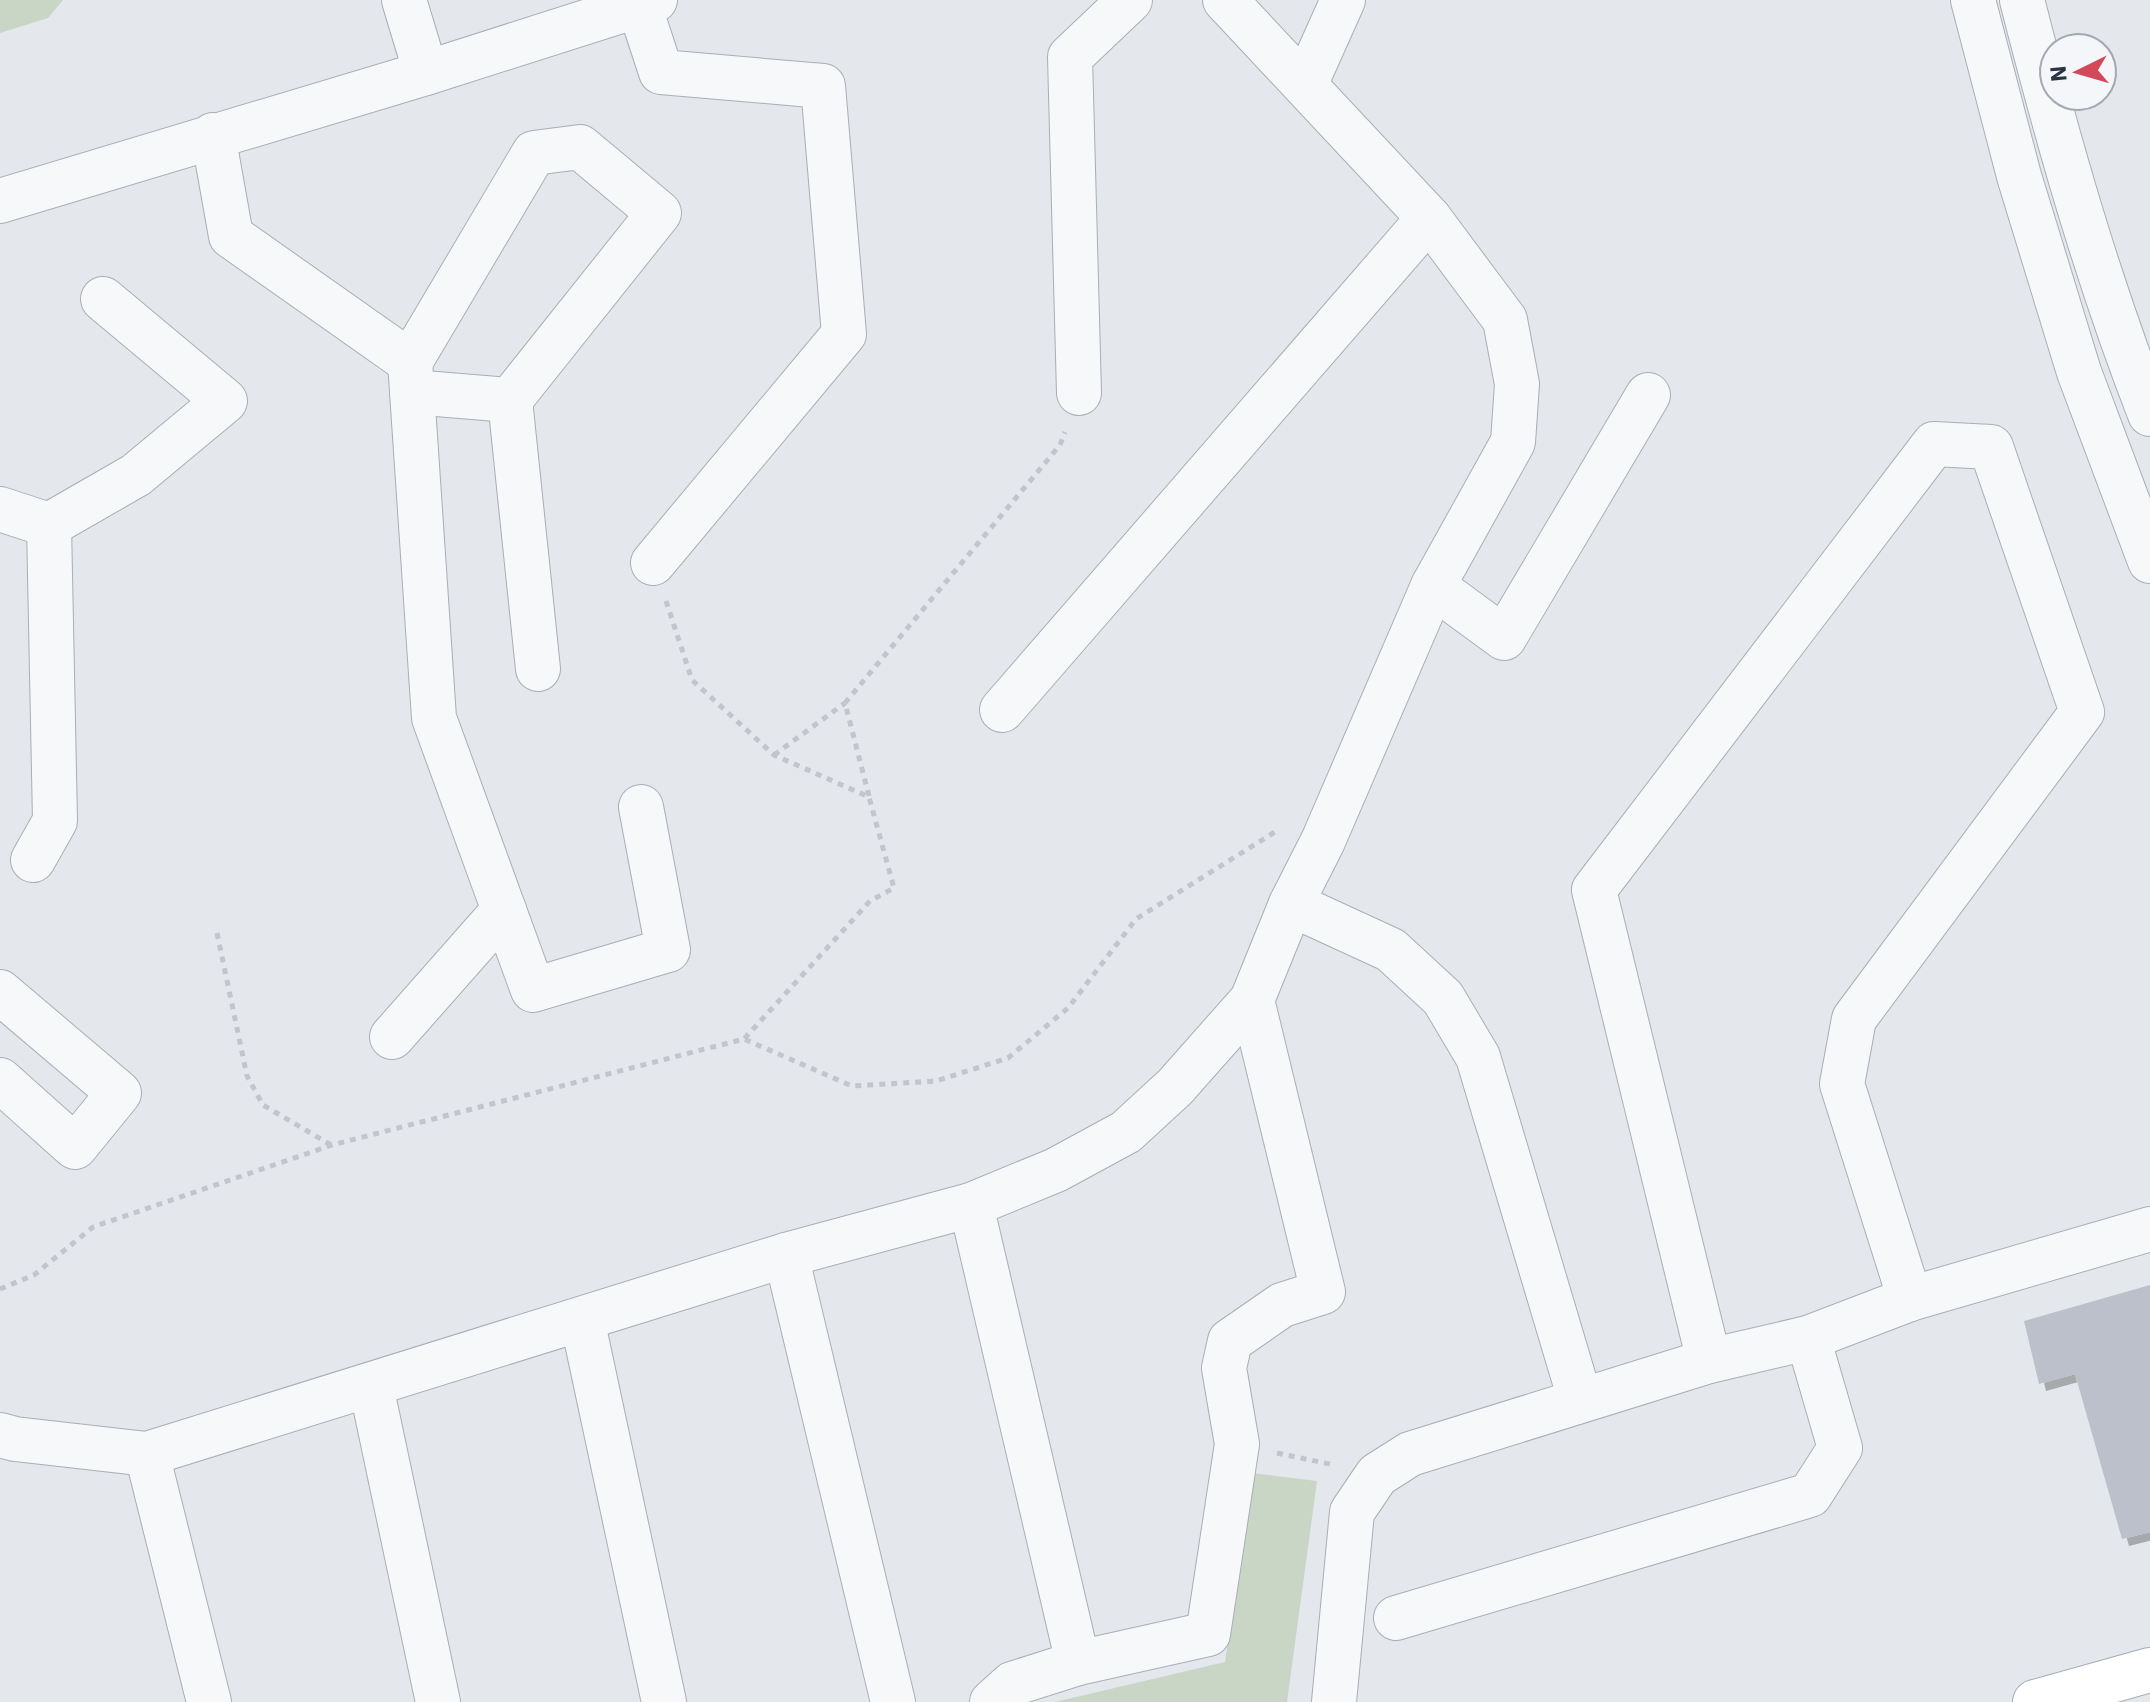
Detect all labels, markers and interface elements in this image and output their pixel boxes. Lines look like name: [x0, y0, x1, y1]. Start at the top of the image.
north arrow: [2038, 32, 2118, 112]
text: N: [2042, 65, 2073, 83]

